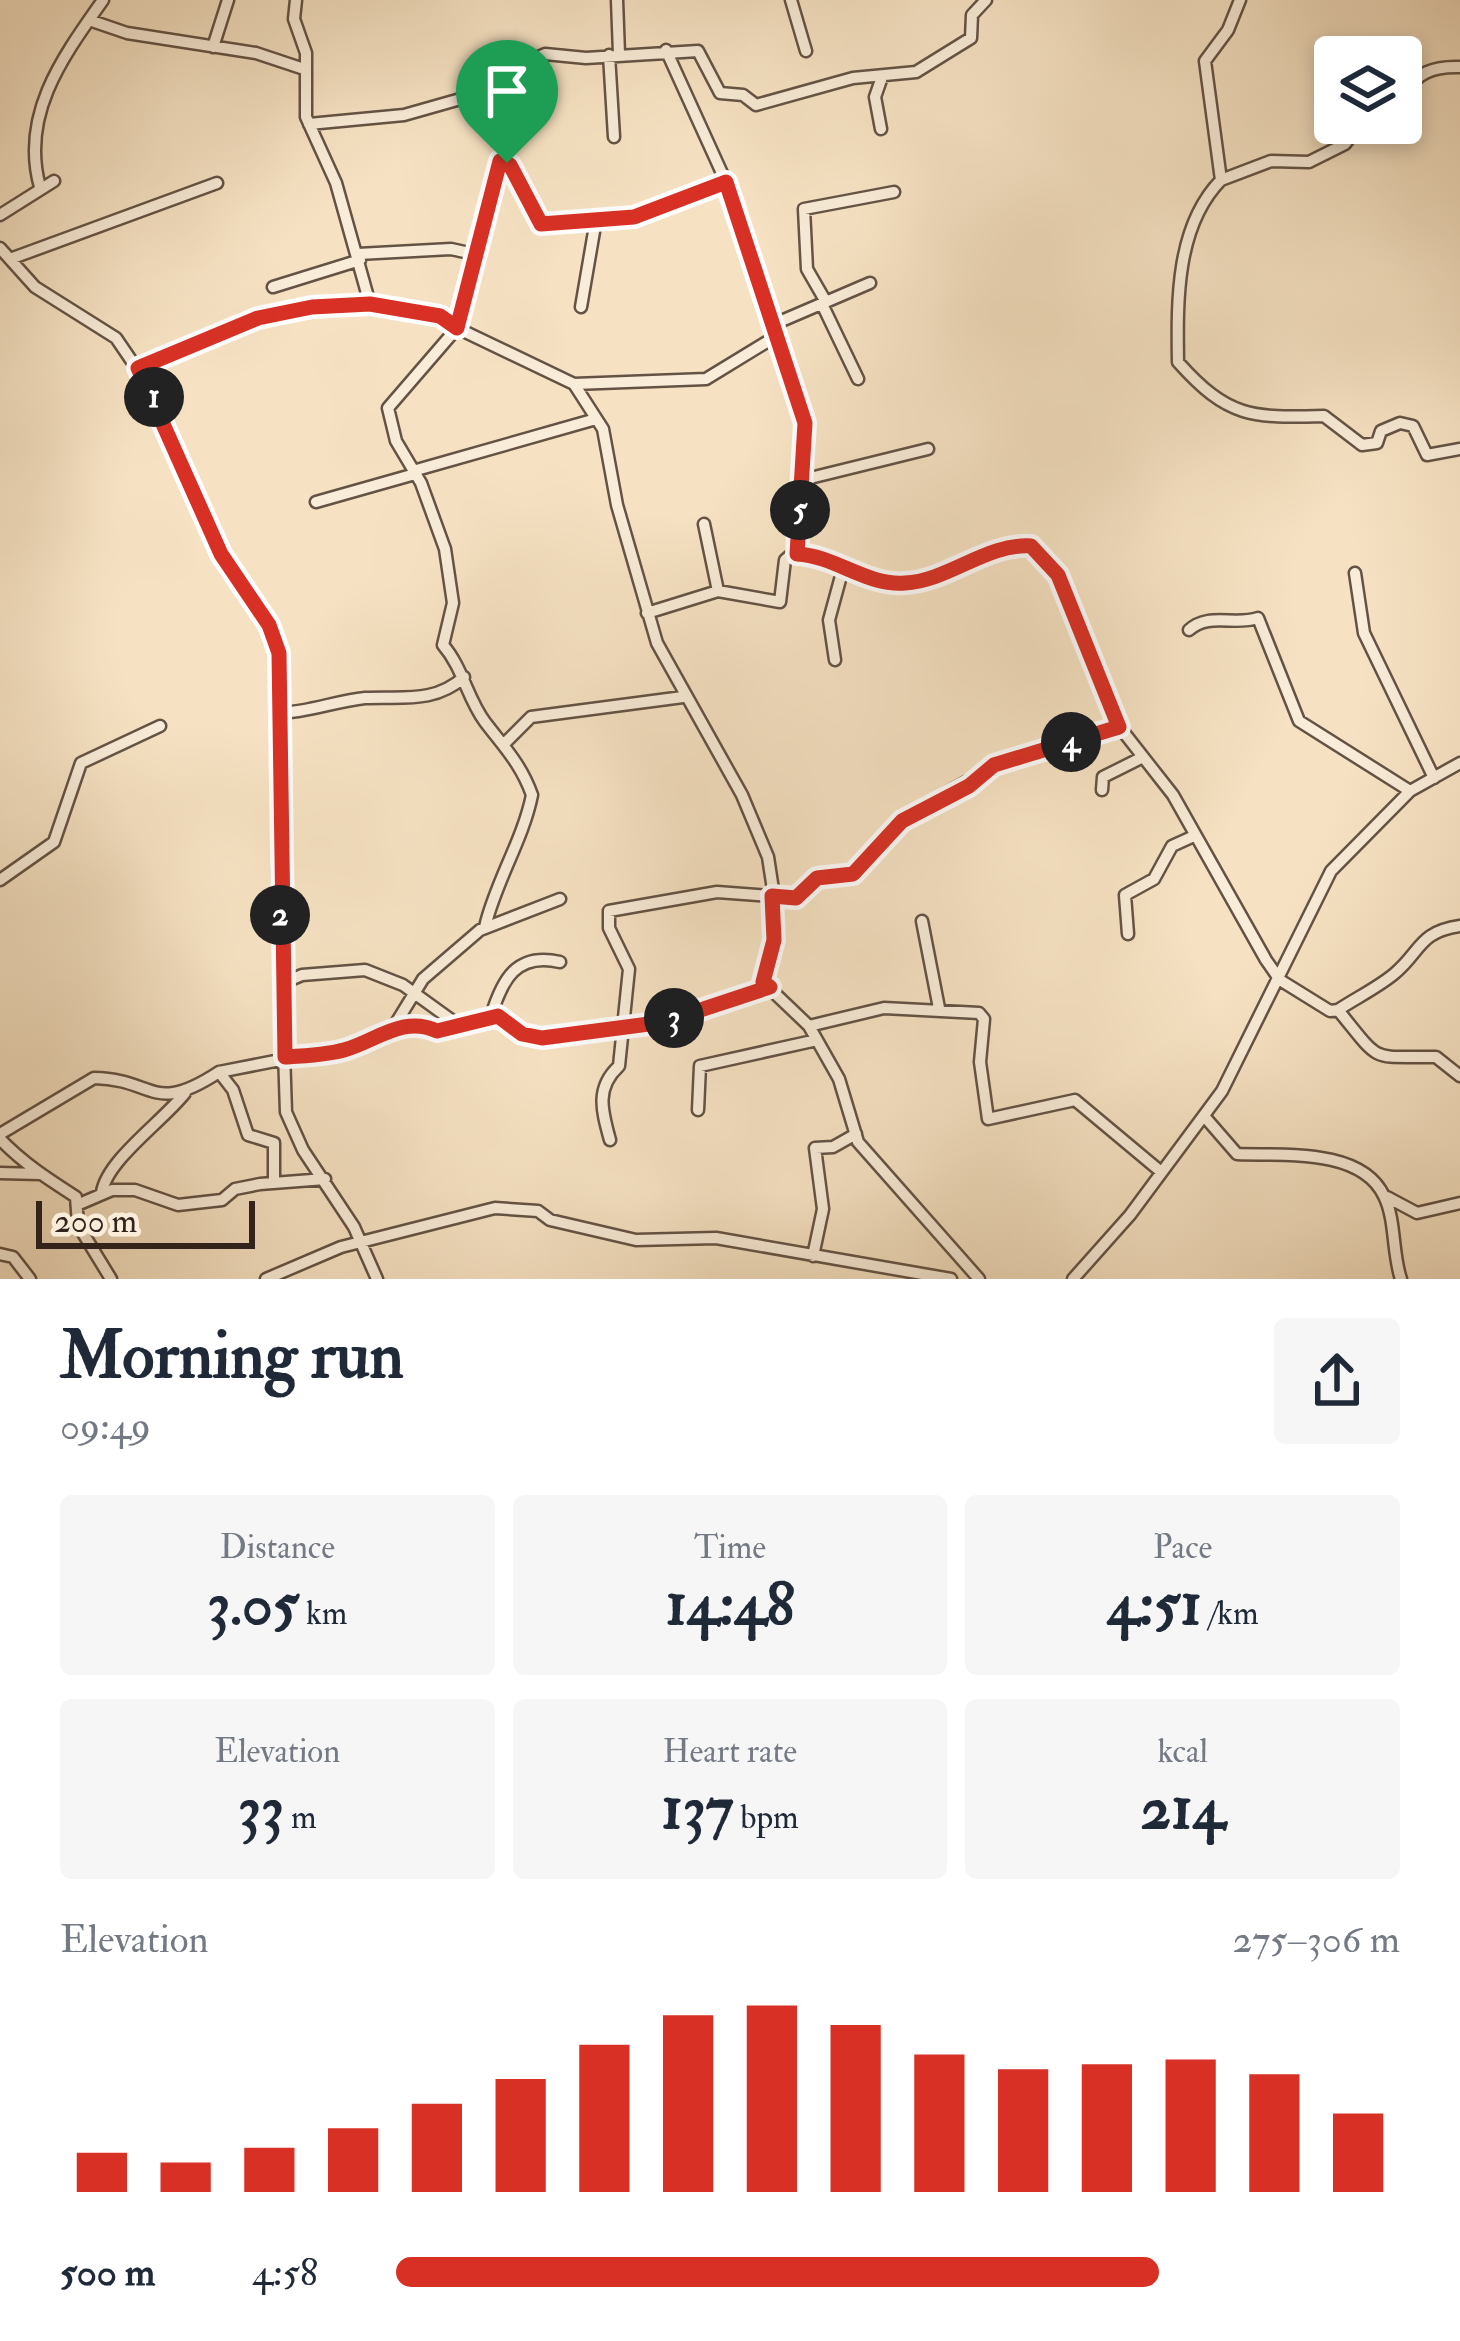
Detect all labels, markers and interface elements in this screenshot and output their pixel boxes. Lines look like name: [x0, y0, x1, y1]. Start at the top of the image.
map controls: [1314, 36, 1422, 144]
button: layers: [1314, 36, 1422, 144]
pin: [456, 40, 558, 163]
icon: arrive: [474, 58, 540, 124]
pin: 1: [124, 367, 184, 427]
text: 1: [148, 376, 160, 417]
pin: 5: [770, 480, 830, 540]
text: 5: [793, 489, 807, 530]
pin: 4: [1041, 712, 1101, 772]
text: 4: [1062, 721, 1080, 762]
pin: 2: [250, 885, 310, 945]
text: 2: [272, 894, 288, 935]
pin: 3: [644, 988, 704, 1048]
text: 3: [668, 997, 680, 1038]
scale bar: [36, 1195, 255, 1248]
text: 200 m: [54, 1201, 137, 1242]
text: Morning run: [60, 1315, 404, 1398]
button: share: [1274, 1318, 1400, 1444]
text: 09:49: [60, 1402, 151, 1451]
text: Distance: [220, 1527, 335, 1568]
text: Time: [694, 1527, 766, 1568]
text: Pace: [1153, 1527, 1212, 1568]
text: 3.05: [207, 1568, 299, 1643]
text: 14:48: [665, 1568, 795, 1643]
text: 4:51: [1107, 1568, 1202, 1643]
text: km: [299, 1593, 347, 1634]
text: /km: [1202, 1593, 1259, 1634]
text: Elevation: [214, 1731, 340, 1772]
text: Heart rate: [663, 1731, 797, 1772]
text: kcal: [1157, 1731, 1208, 1772]
text: 33: [238, 1772, 284, 1847]
text: 137: [661, 1772, 733, 1847]
text: 214: [1141, 1772, 1225, 1847]
text: m: [284, 1797, 317, 1838]
text: bpm: [733, 1797, 799, 1838]
text: Elevation: [60, 1915, 209, 1964]
text: 275–306 m: [1232, 1915, 1400, 1964]
text: 500 m: [60, 2248, 155, 2297]
text: 4:58: [252, 2248, 318, 2297]

